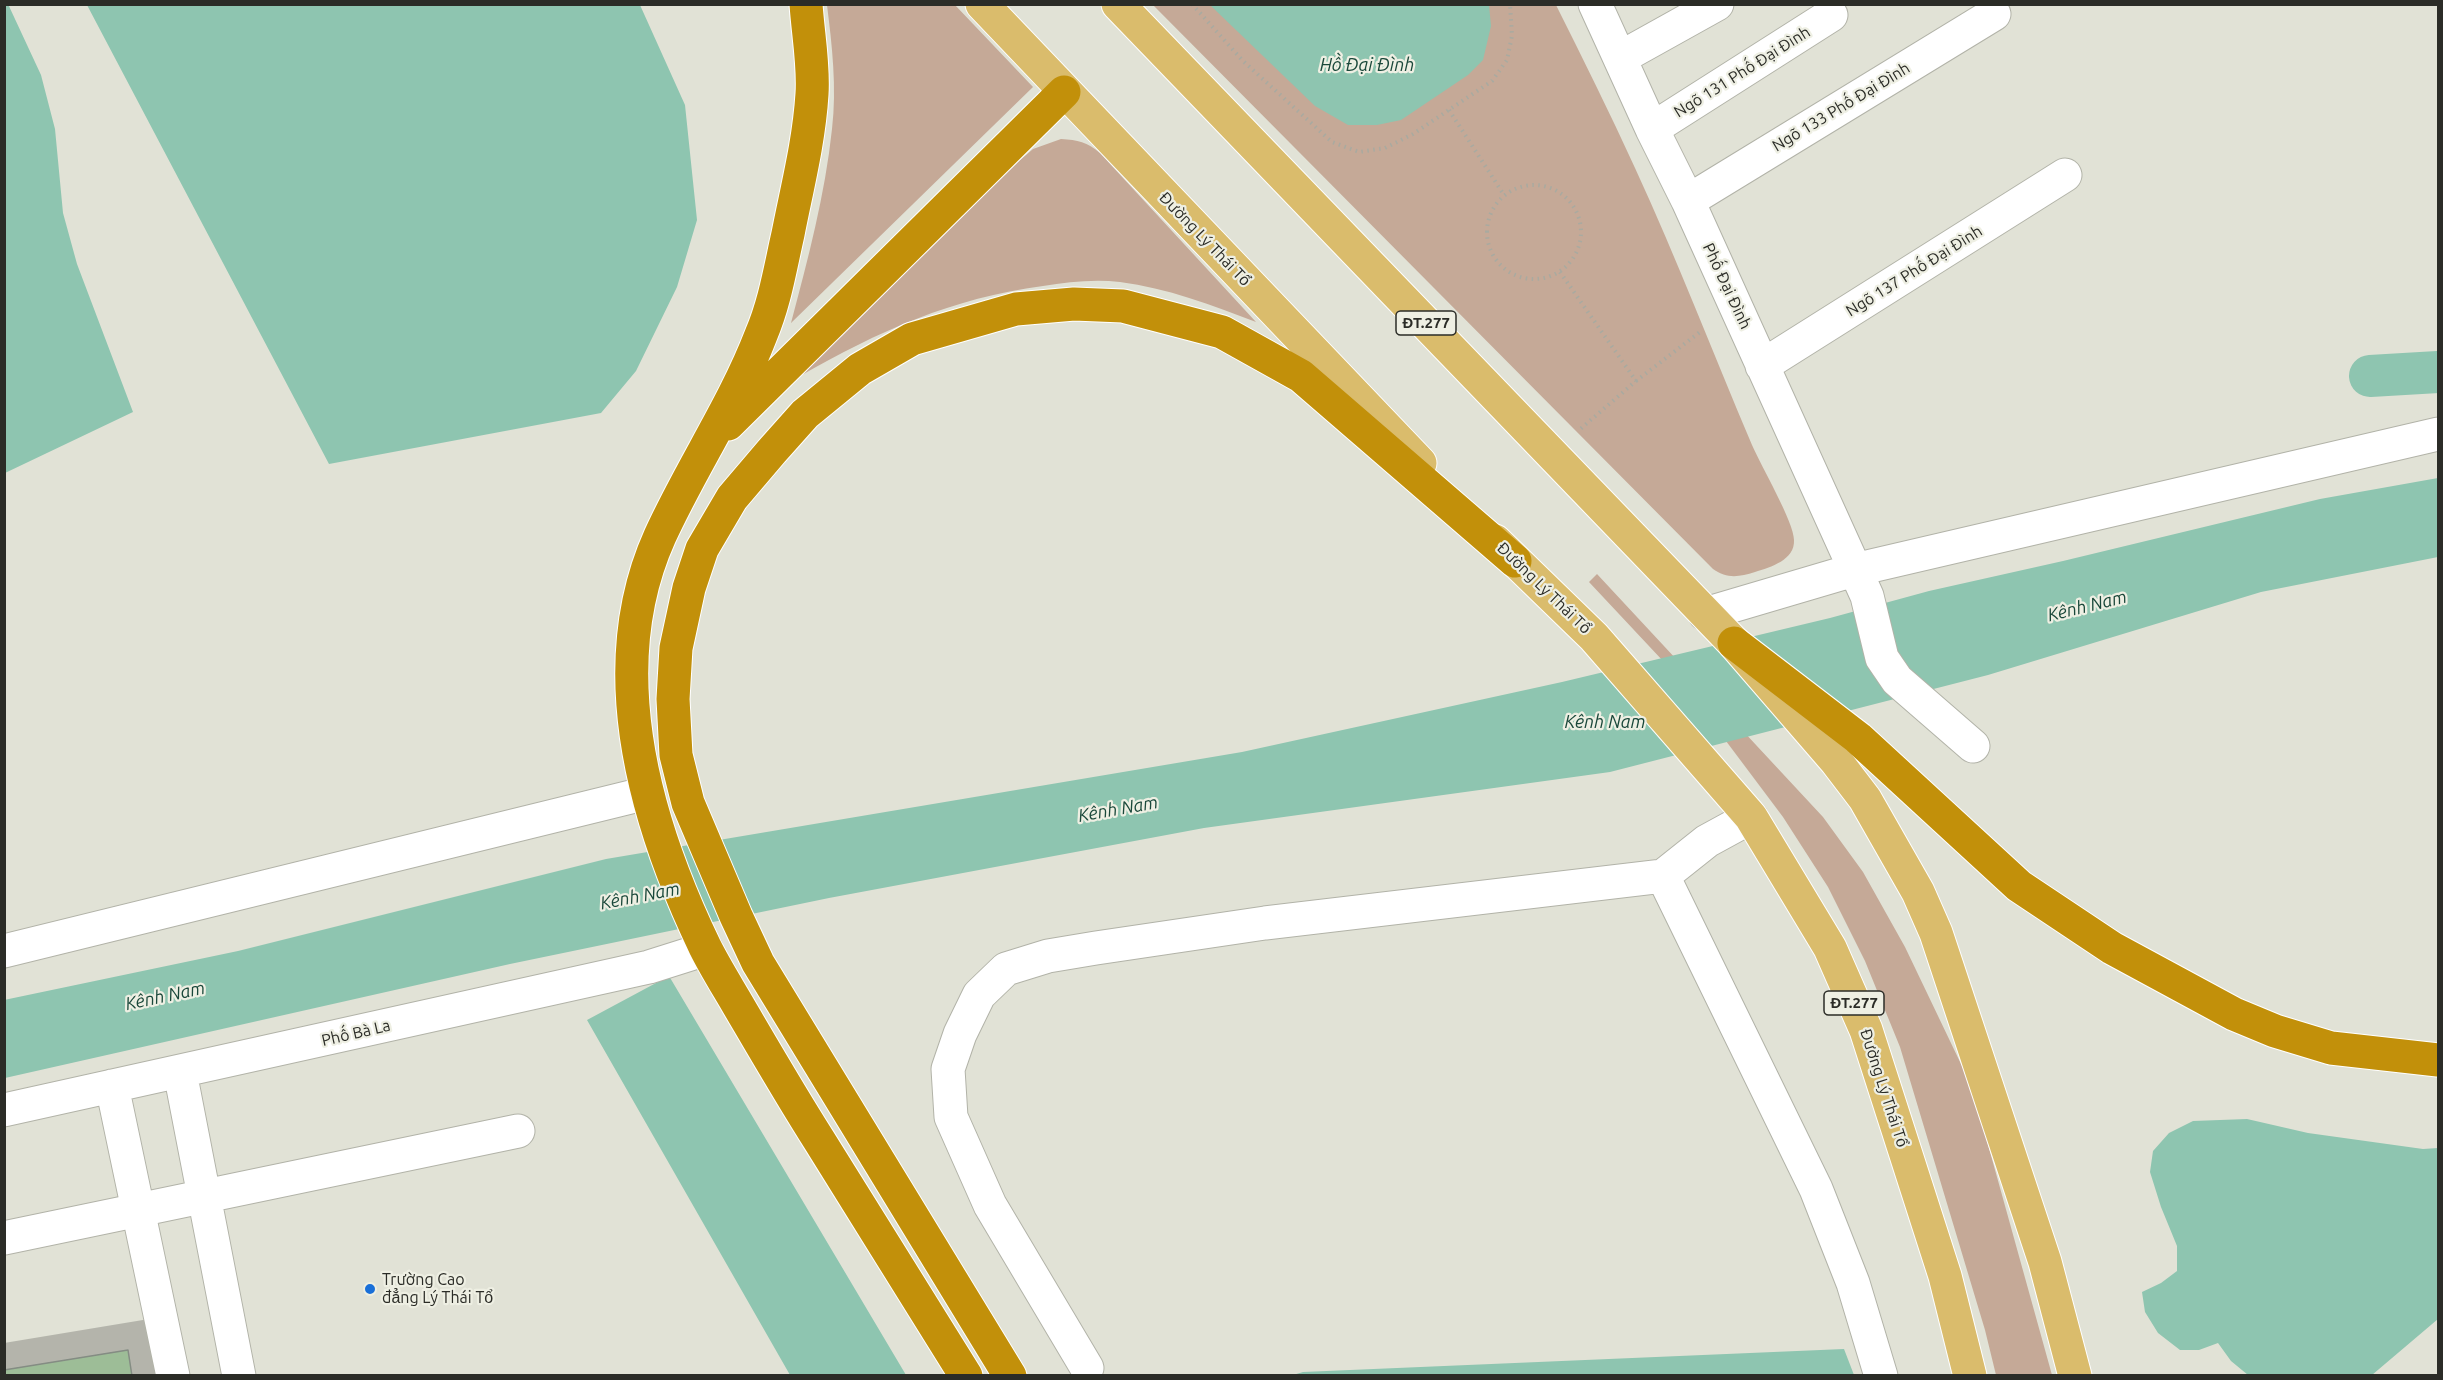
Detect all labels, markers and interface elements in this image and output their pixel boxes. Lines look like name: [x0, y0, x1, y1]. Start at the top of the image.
street label: Ngõ 131 Phố Đại Đình: [1670, 22, 1814, 122]
water label: Hồ Đại Đình: [1320, 54, 1414, 76]
street label: Ngõ 133 Phố Đại Đình: [1769, 58, 1913, 156]
street label: Đường Lý Thái Tổ: [1155, 188, 1255, 290]
street label: Ngõ 137 Phố Đại Đình: [1842, 221, 1986, 321]
street label: Phố Đại Đình: [1699, 240, 1755, 332]
road number: ĐT.277: [1396, 311, 1456, 335]
street label: Đường Lý Thái Tổ: [1493, 538, 1595, 638]
water label: Kênh Nam: [2045, 586, 2129, 626]
water label: Kênh Nam: [1565, 711, 1645, 733]
water label: Kênh Nam: [1076, 791, 1160, 827]
water label: Kênh Nam: [598, 878, 682, 914]
water label: Kênh Nam: [123, 977, 207, 1015]
road number: ĐT.277: [1824, 991, 1884, 1015]
street label: Phố Bà La: [320, 1016, 392, 1050]
street label: Đường Lý Thái Tổ: [1856, 1026, 1912, 1150]
place label: Trường Cao đẳng Lý Thái Tổ: [382, 1270, 493, 1308]
marker: Trường Cao đẳng Lý Thái Tổ: [363, 1282, 377, 1296]

